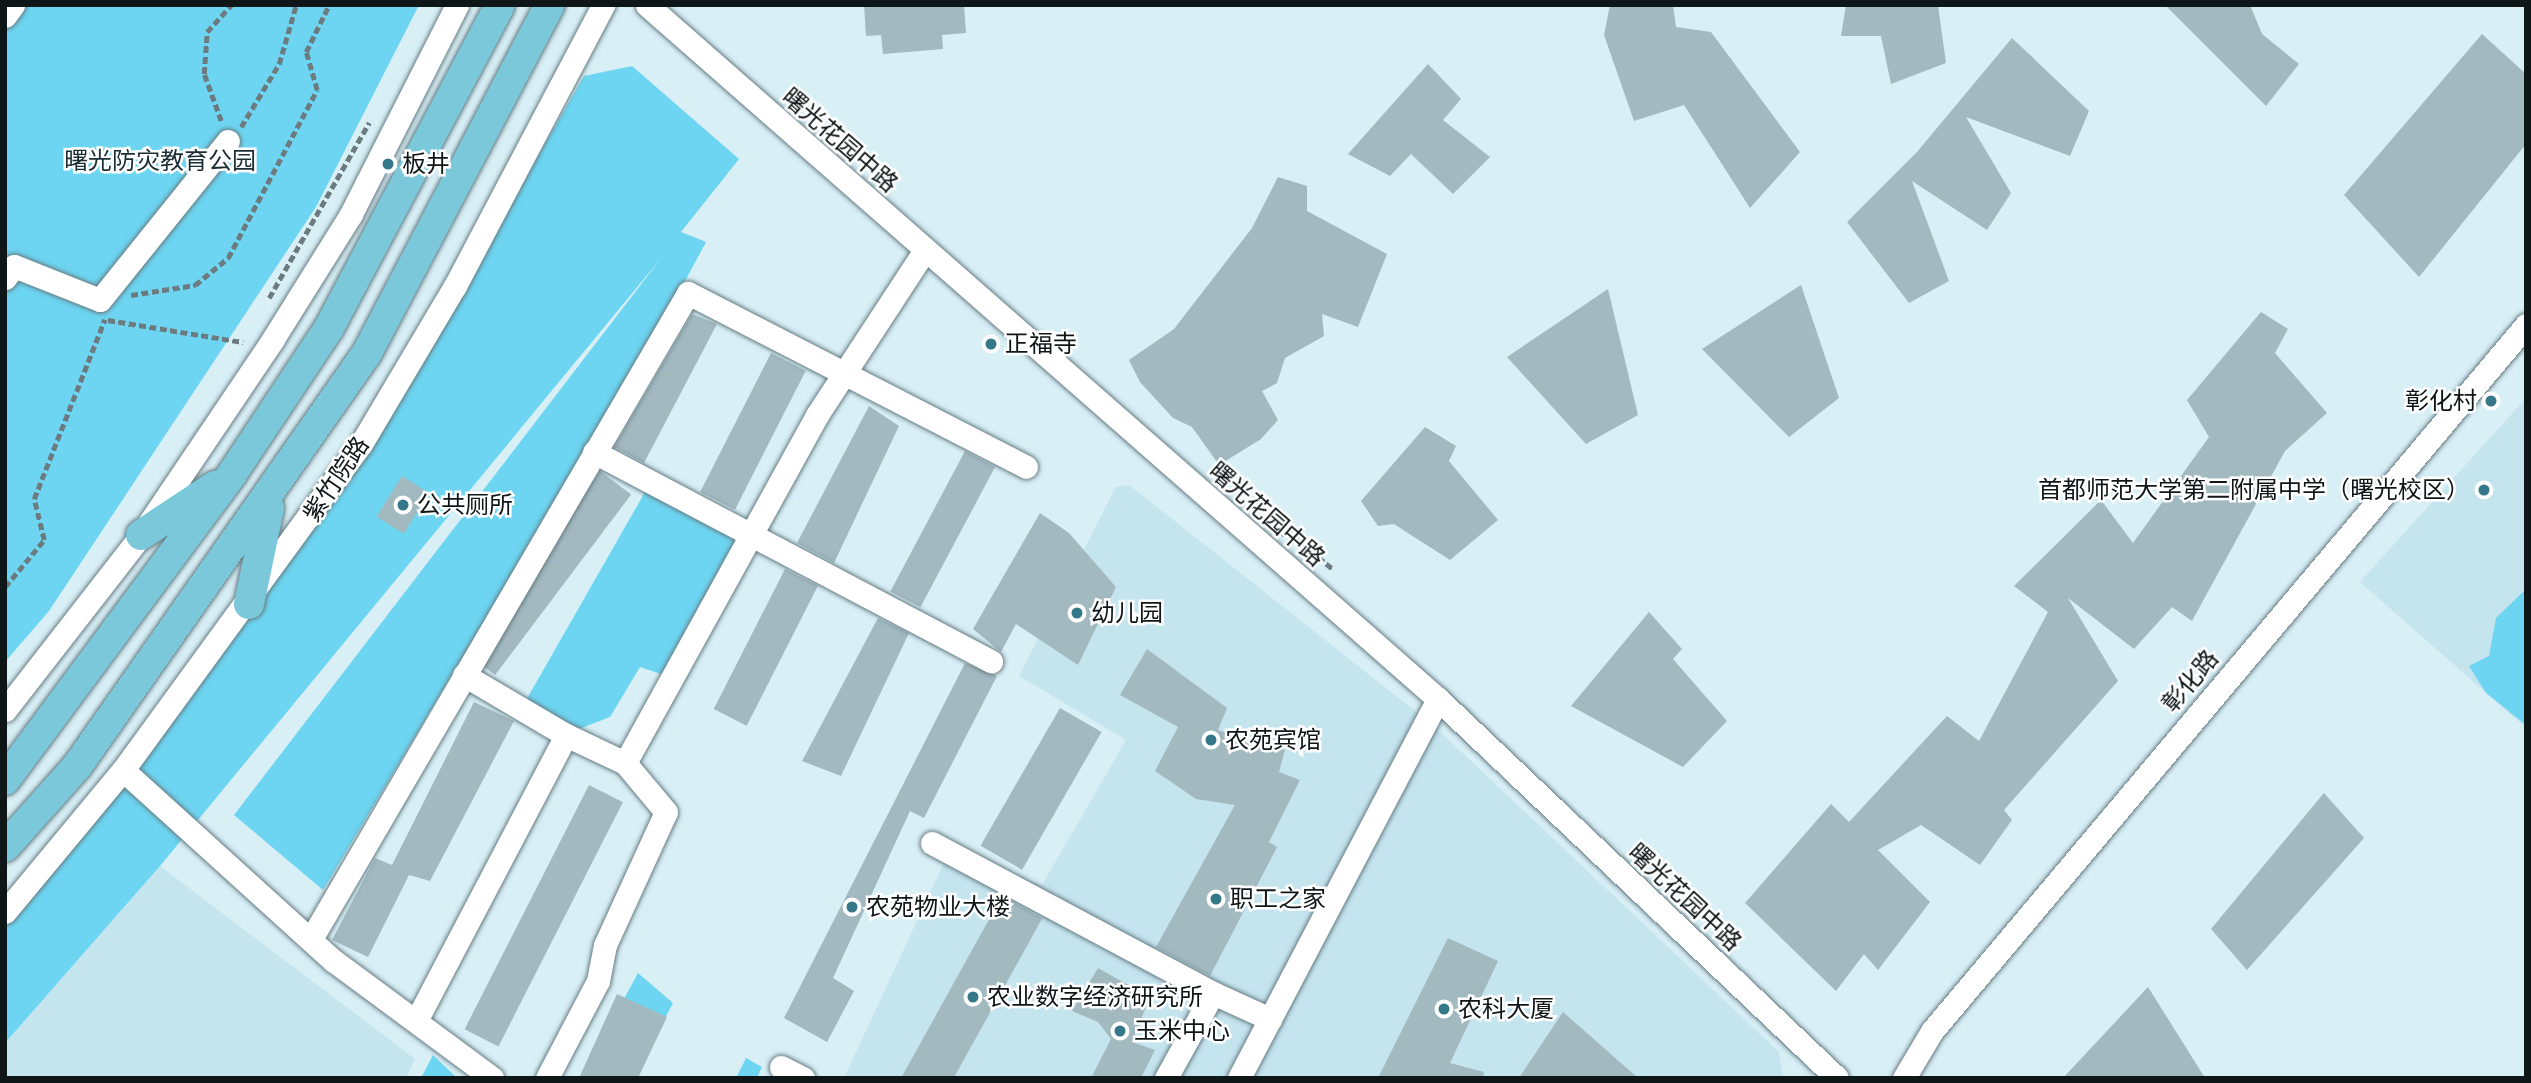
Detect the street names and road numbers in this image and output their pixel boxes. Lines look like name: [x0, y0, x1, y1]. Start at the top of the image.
street label: 曙光花园中路: [776, 82, 904, 198]
street label: 紫竹院路: [297, 431, 375, 527]
street label: 曙光花园中路: [1203, 456, 1331, 572]
street label: 彰化路: [2156, 644, 2224, 718]
street label: 曙光花园中路: [1623, 837, 1747, 957]

